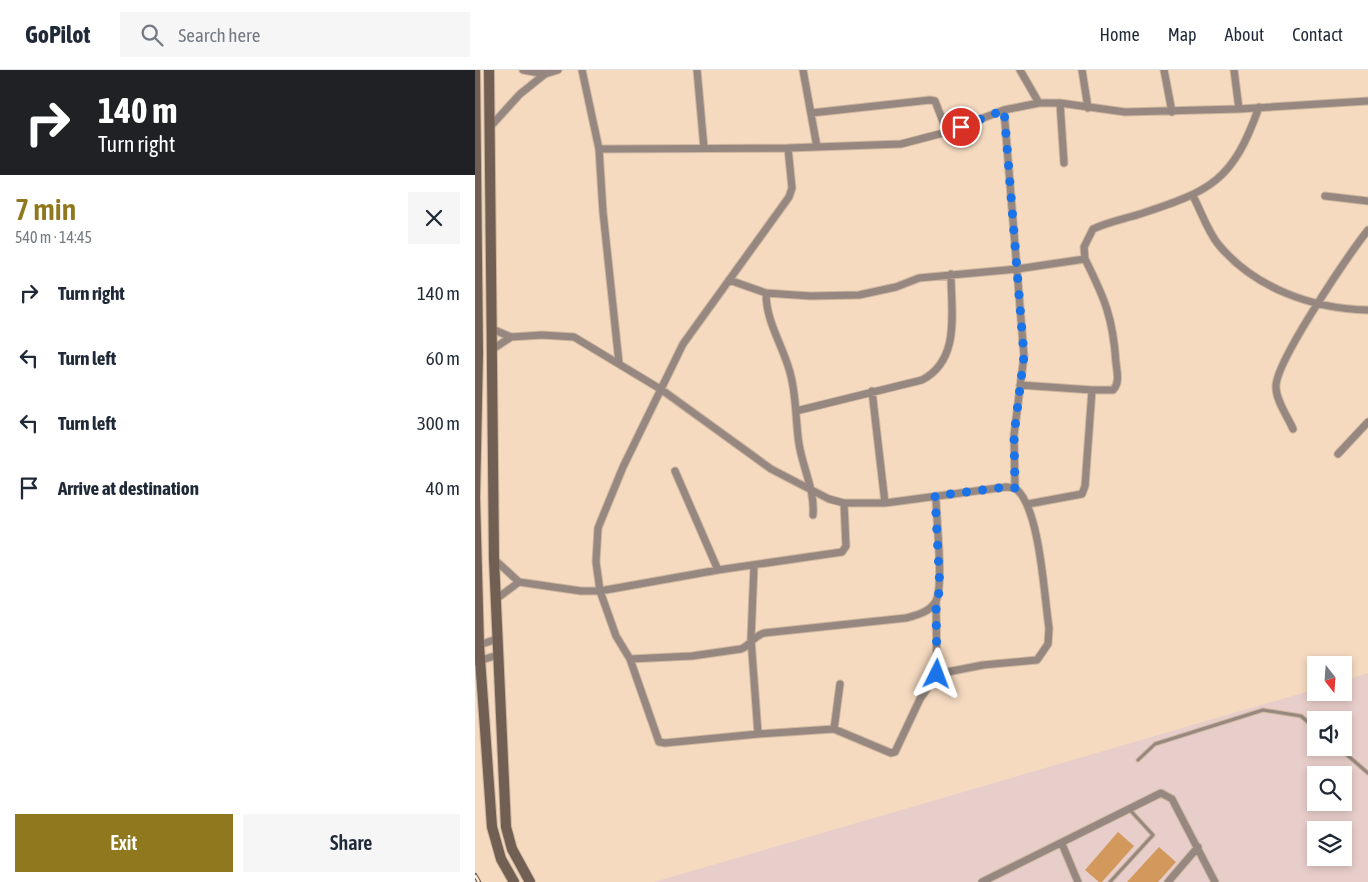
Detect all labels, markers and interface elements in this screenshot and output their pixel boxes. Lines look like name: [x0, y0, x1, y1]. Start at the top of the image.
search box: [120, 12, 470, 57]
text: GoPilot: [25, 21, 90, 48]
icon: search: [138, 21, 166, 49]
text: Search here: [178, 24, 260, 46]
text: Home: [1100, 24, 1140, 45]
text: Map: [1168, 24, 1197, 45]
text: About: [1225, 24, 1264, 45]
text: Contact: [1292, 24, 1343, 45]
icon: right: [15, 90, 80, 155]
text: 140 m: [98, 90, 177, 130]
pin: [940, 106, 982, 148]
icon: arrive: [947, 113, 975, 141]
text: Turn right: [98, 131, 175, 157]
text: 7 min: [15, 192, 76, 226]
button: close: [408, 192, 460, 244]
text: 540 m · 14:45: [15, 228, 92, 246]
icon: right: [15, 279, 43, 307]
text: Turn right: [58, 282, 125, 304]
text: 140 m: [417, 282, 460, 304]
icon: left: [15, 344, 43, 372]
text: Turn left: [58, 347, 116, 369]
text: 60 m: [426, 347, 460, 369]
icon: left: [15, 409, 43, 437]
text: Turn left: [58, 412, 116, 434]
text: 300 m: [417, 412, 460, 434]
icon: arrive: [15, 474, 43, 502]
text: Arrive at destination: [58, 477, 199, 499]
text: 40 m: [426, 477, 460, 499]
position arrow: [910, 647, 962, 699]
north arrow: [1307, 656, 1353, 701]
map controls: [1307, 656, 1352, 866]
button: sound: [1307, 711, 1352, 756]
button: search: [1307, 766, 1352, 811]
button: Exit: [15, 814, 233, 872]
button: Share: [243, 814, 460, 872]
button: layers: [1307, 821, 1352, 866]

